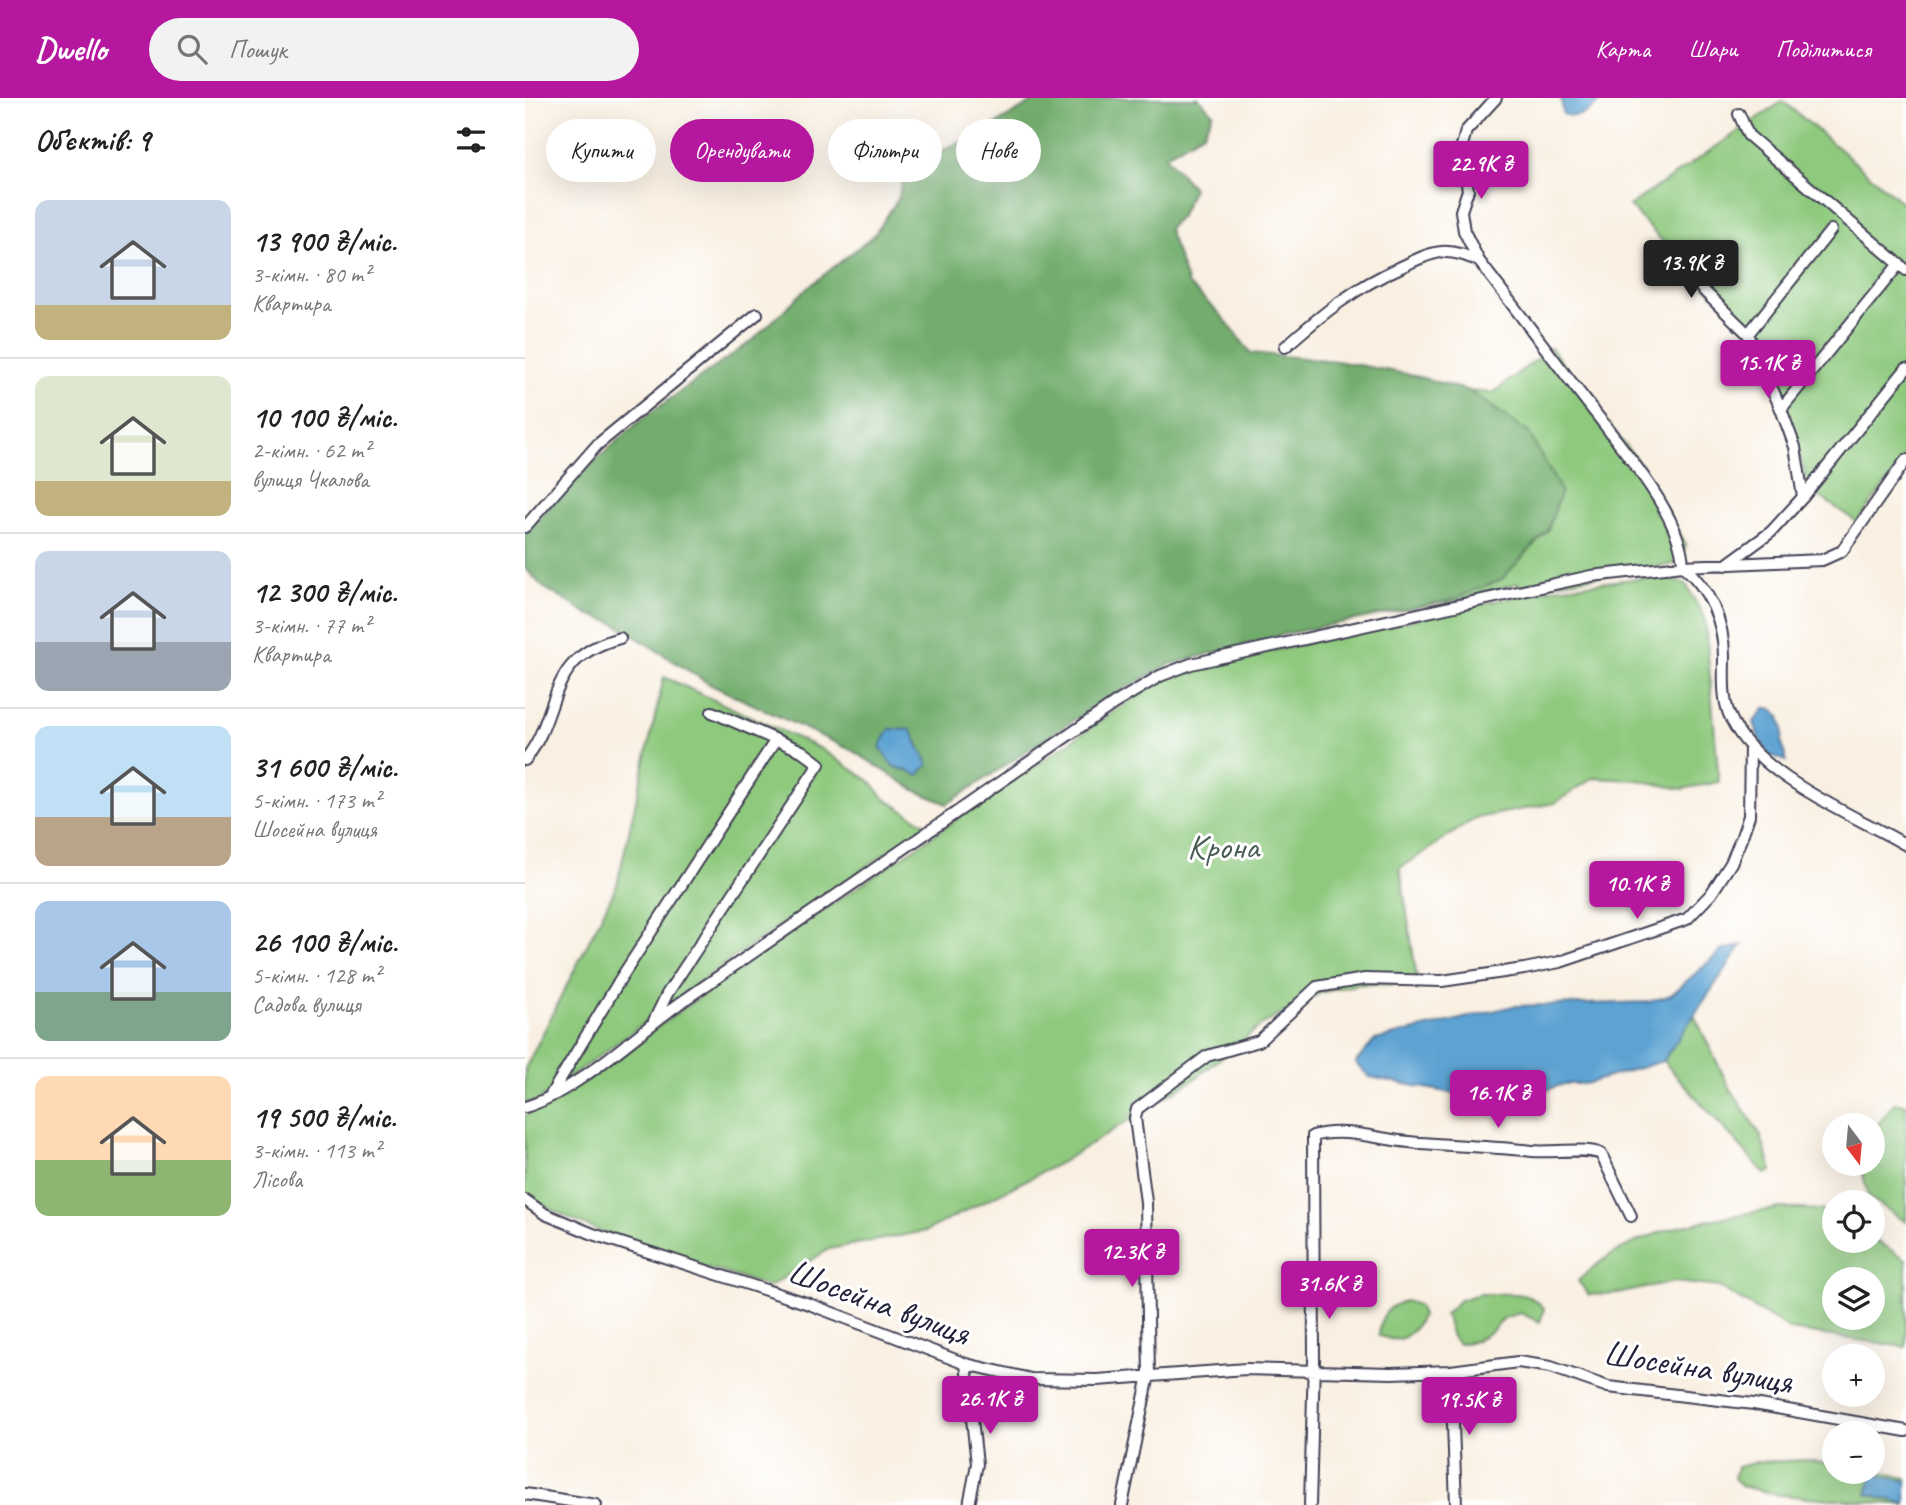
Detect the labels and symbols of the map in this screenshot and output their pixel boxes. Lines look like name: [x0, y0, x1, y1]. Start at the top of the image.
pin: 22.9K ₴: [1416, 141, 1546, 201]
pin: 13.9K ₴: [1626, 240, 1756, 300]
pin: 15.1K ₴: [1703, 341, 1833, 400]
park label: Крона: [1187, 824, 1261, 869]
pin: 10.1K ₴: [1572, 862, 1702, 921]
pin: 16.1K ₴: [1433, 1070, 1563, 1130]
north arrow: [1822, 1113, 1885, 1176]
pin: 12.3K ₴: [1067, 1230, 1197, 1289]
street label: Шосейна вулиця: [782, 1248, 977, 1356]
pin: 31.6K ₴: [1264, 1262, 1394, 1321]
street label: Шосейна вулиця: [1601, 1330, 1797, 1404]
pin: 26.1K ₴: [925, 1376, 1055, 1436]
pin: 19.5K ₴: [1404, 1378, 1534, 1437]

